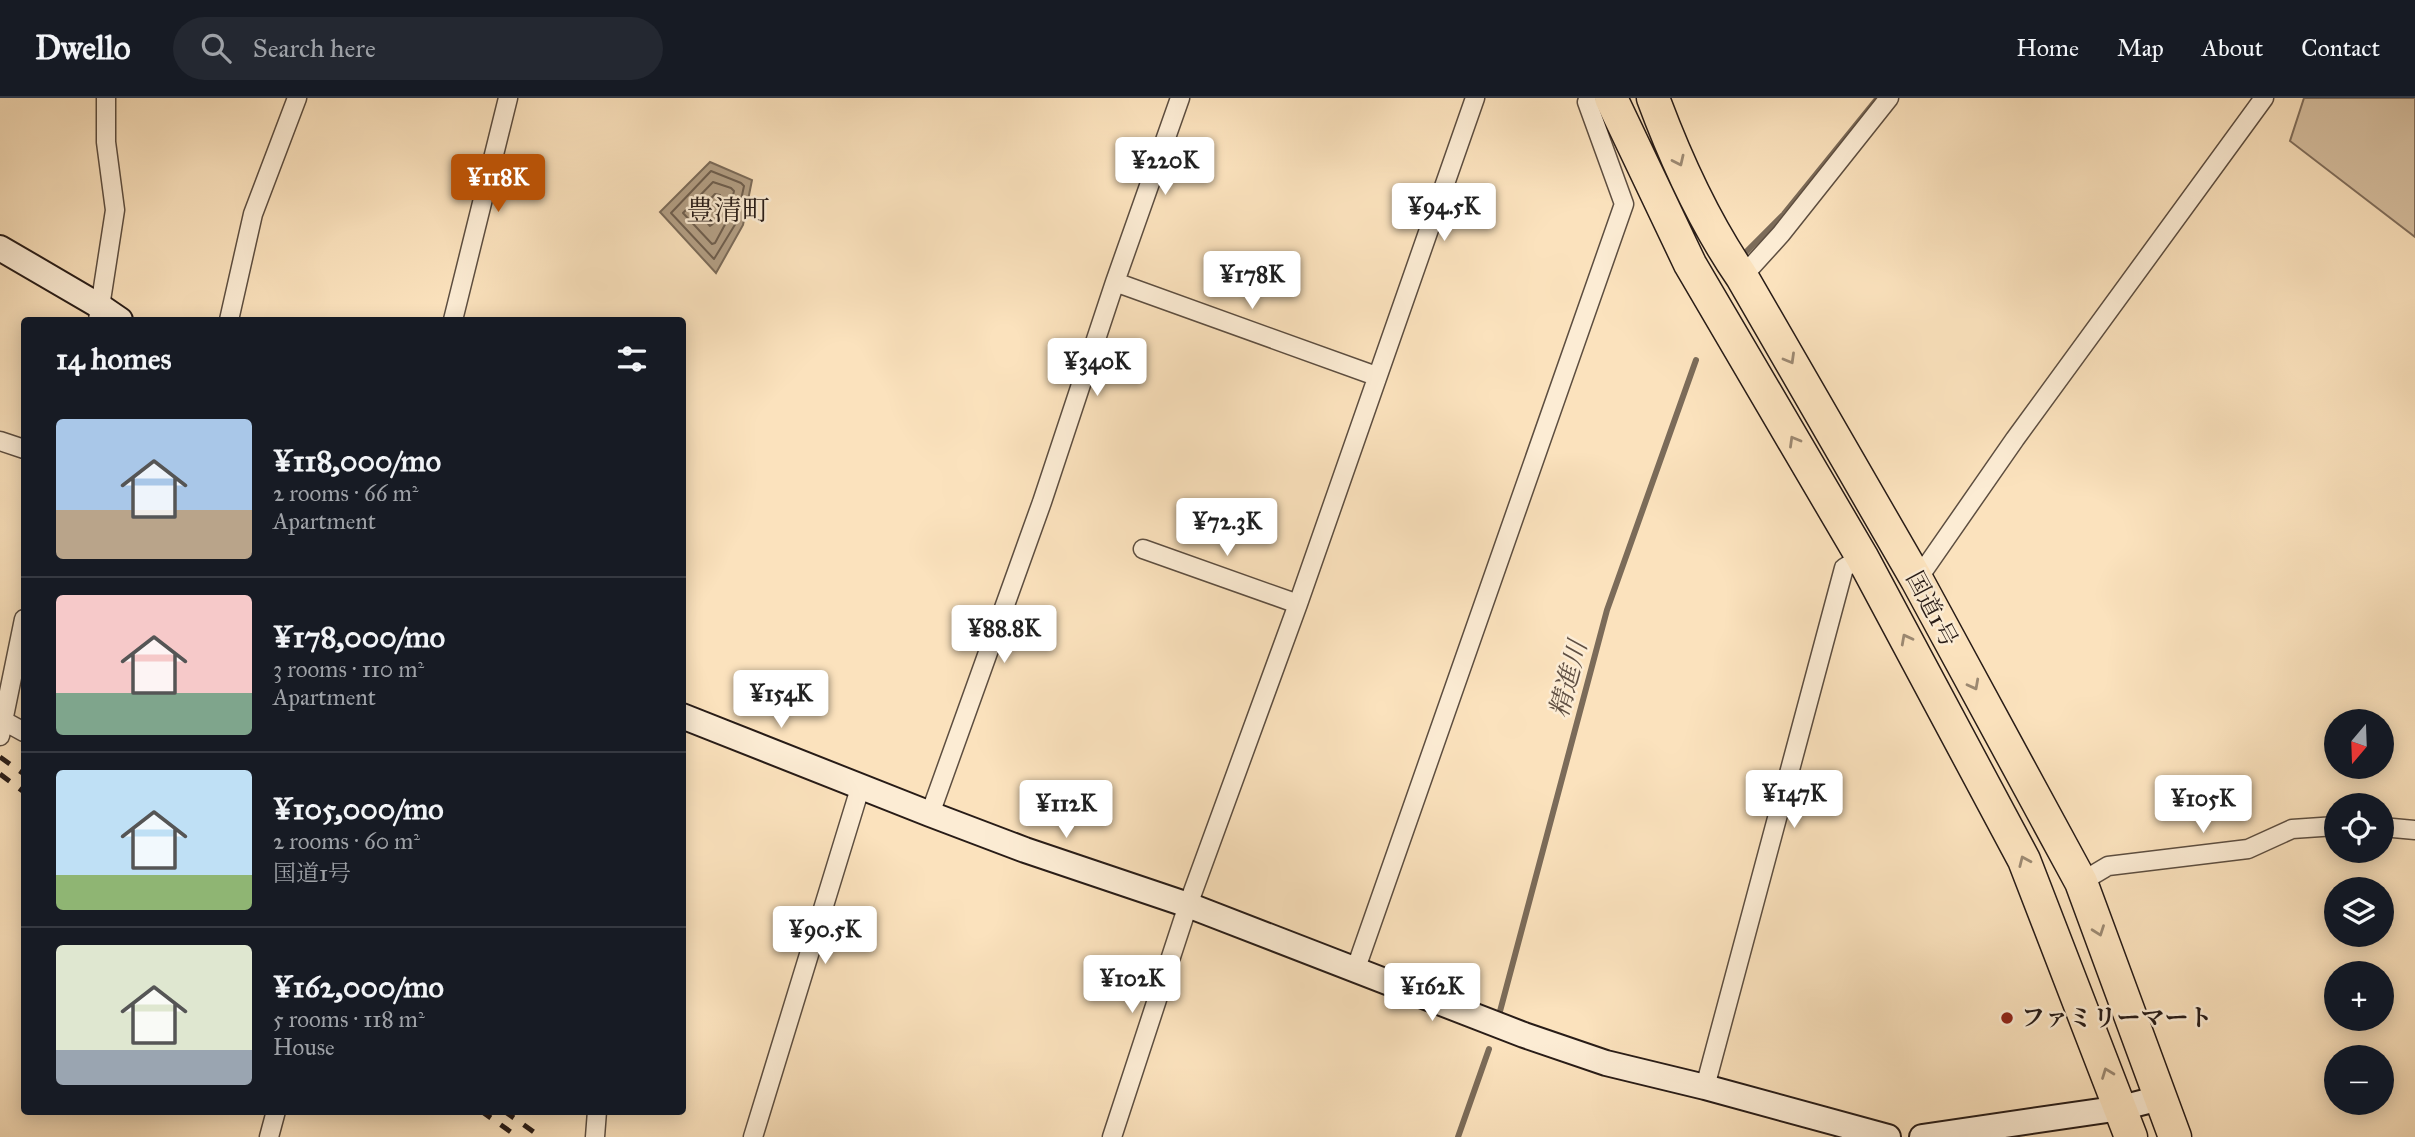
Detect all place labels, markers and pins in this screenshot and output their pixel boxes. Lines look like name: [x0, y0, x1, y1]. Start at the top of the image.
pin: ¥220K: [1116, 138, 1214, 197]
pin: ¥118K: [449, 155, 547, 214]
pin: ¥94.5K: [1387, 184, 1501, 243]
pin: ¥178K: [1203, 252, 1301, 311]
pin: ¥340K: [1048, 338, 1146, 398]
pin: ¥72.3K: [1170, 498, 1284, 558]
pin: ¥88.8K: [947, 606, 1061, 665]
pin: ¥154K: [732, 670, 830, 730]
pin: ¥147K: [1745, 770, 1843, 830]
pin: ¥105K: [2154, 776, 2252, 835]
pin: ¥112K: [1017, 780, 1115, 840]
pin: ¥90.5K: [768, 906, 882, 966]
pin: ¥102K: [1083, 956, 1181, 1015]
pin: ¥162K: [1383, 964, 1481, 1023]
place label: ファミリーマート: [2021, 1003, 2213, 1033]
marker: ファミリーマート: [1999, 1010, 2015, 1026]

